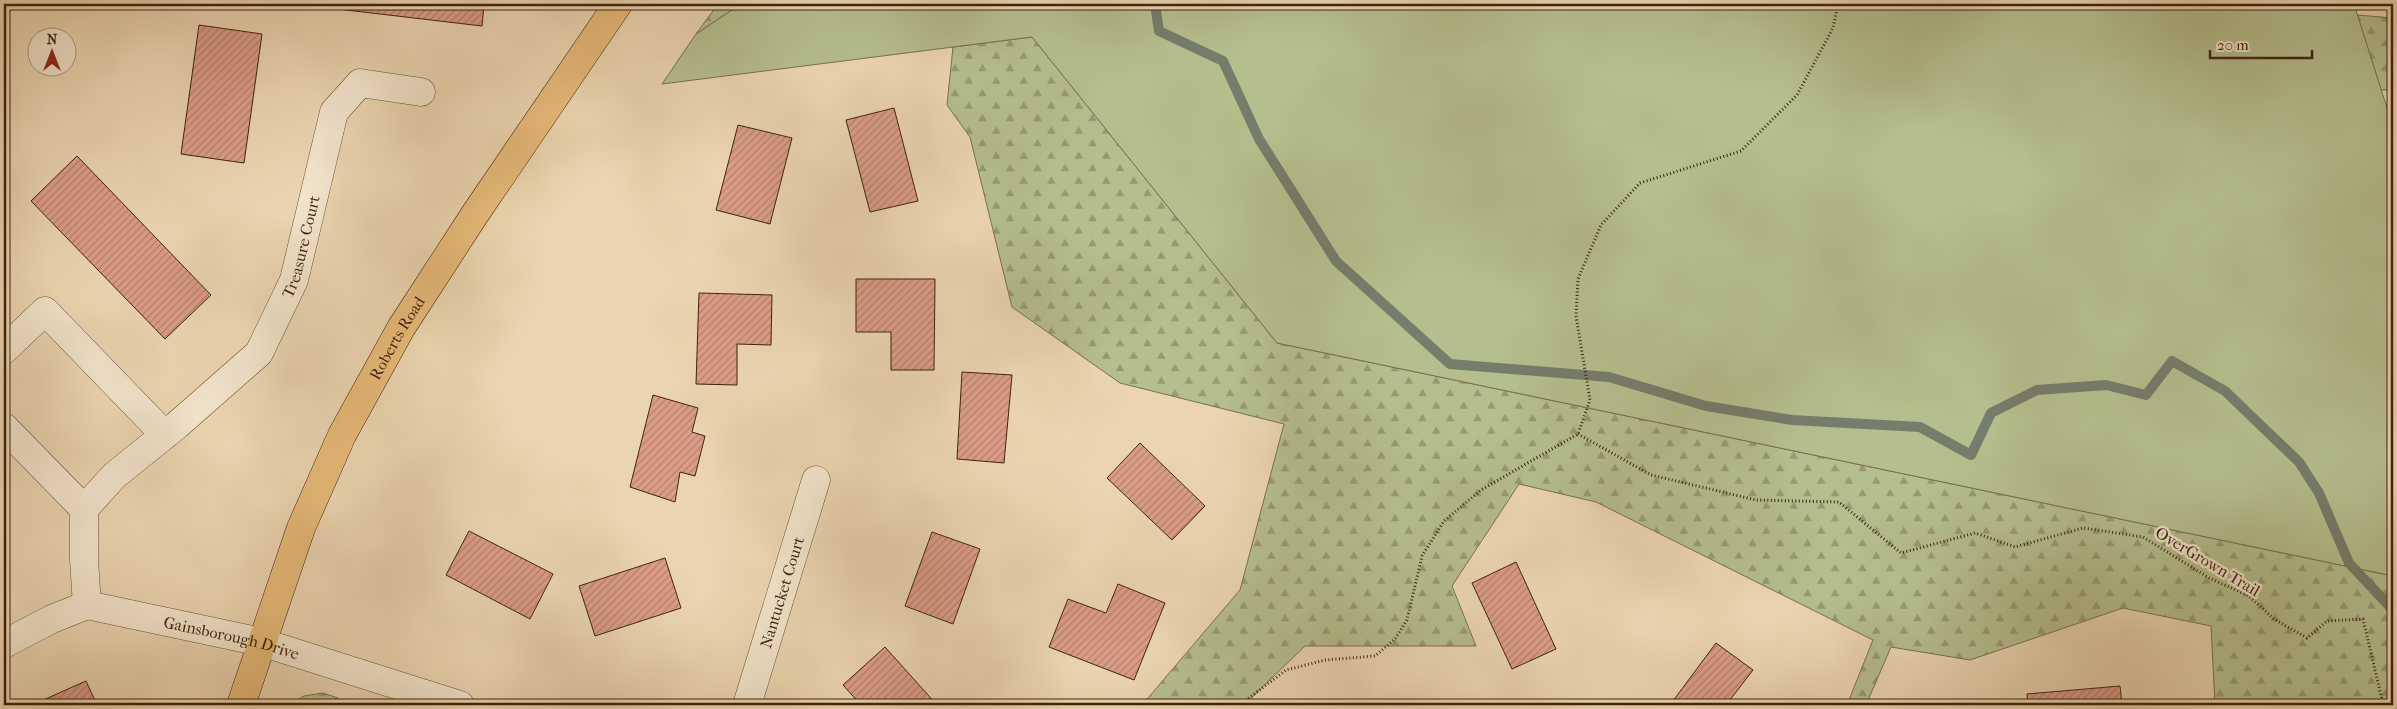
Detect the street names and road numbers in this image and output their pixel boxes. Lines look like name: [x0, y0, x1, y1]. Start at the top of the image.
street label: Treasure Court: [278, 193, 324, 301]
street label: Roberts Road: [365, 293, 429, 383]
street label: OverGrown Trail: [2152, 523, 2264, 600]
street label: Nantucket Court: [756, 534, 808, 650]
street label: Gainsborough Drive: [162, 613, 302, 664]

